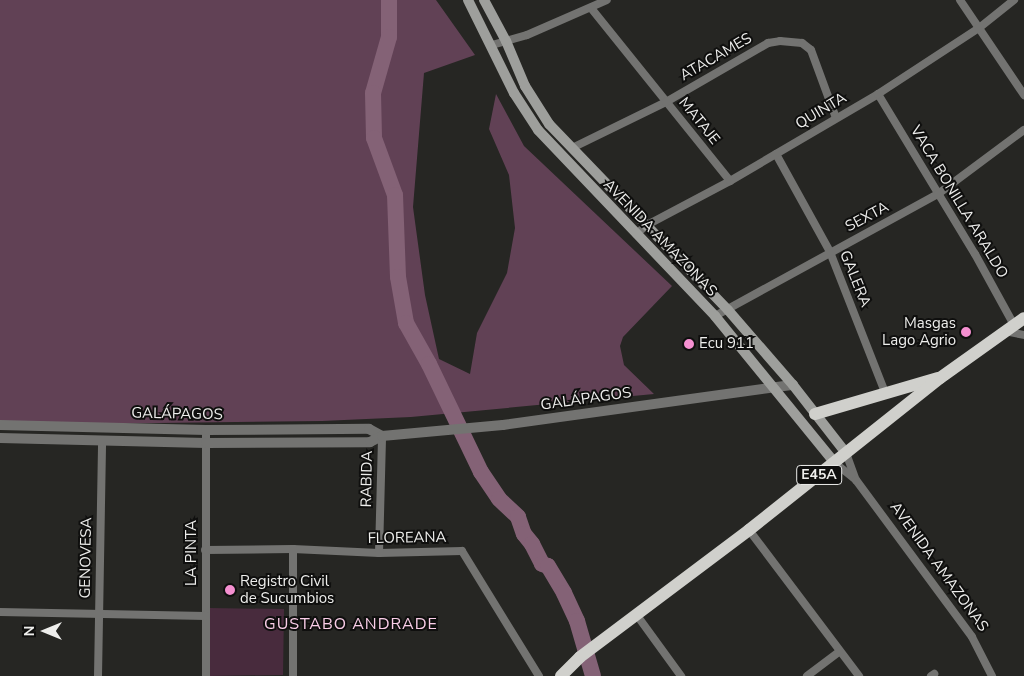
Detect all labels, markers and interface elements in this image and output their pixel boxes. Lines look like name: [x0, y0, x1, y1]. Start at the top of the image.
street label: ATACAMES: [677, 29, 755, 85]
street label: QUINTA: [792, 89, 850, 133]
street label: MATAJE: [675, 94, 723, 148]
street label: VACA BONILLA ARALDO: [906, 122, 1012, 282]
street label: AVENIDA AMAZONAS: [599, 176, 721, 300]
street label: SEXTA: [842, 198, 892, 236]
street label: GALERA: [836, 248, 874, 310]
place label: Masgas Lago Agrio: [882, 314, 956, 349]
marker: Masgas Lago Agrio: [960, 326, 972, 338]
place label: Ecu 911: [699, 335, 754, 353]
marker: Ecu 911: [683, 338, 695, 350]
street label: GALÁPAGOS: [539, 384, 633, 414]
street label: GALÁPAGOS: [131, 404, 223, 424]
street label: RABIDA: [358, 451, 376, 507]
road number: E45A: [795, 464, 843, 486]
street label: AVENIDA AMAZONAS: [886, 499, 992, 635]
street label: GENOVESA: [76, 517, 96, 599]
street label: LA PINTA: [183, 520, 201, 586]
street label: FLOREANA: [367, 528, 447, 548]
place label: Registro Civil de Sucumbios: [240, 572, 334, 607]
marker: Registro Civil de Sucumbios: [224, 584, 236, 596]
north arrow: [20, 606, 70, 656]
district label: GUSTABO ANDRADE: [262, 614, 440, 634]
text: N: [20, 626, 39, 636]

